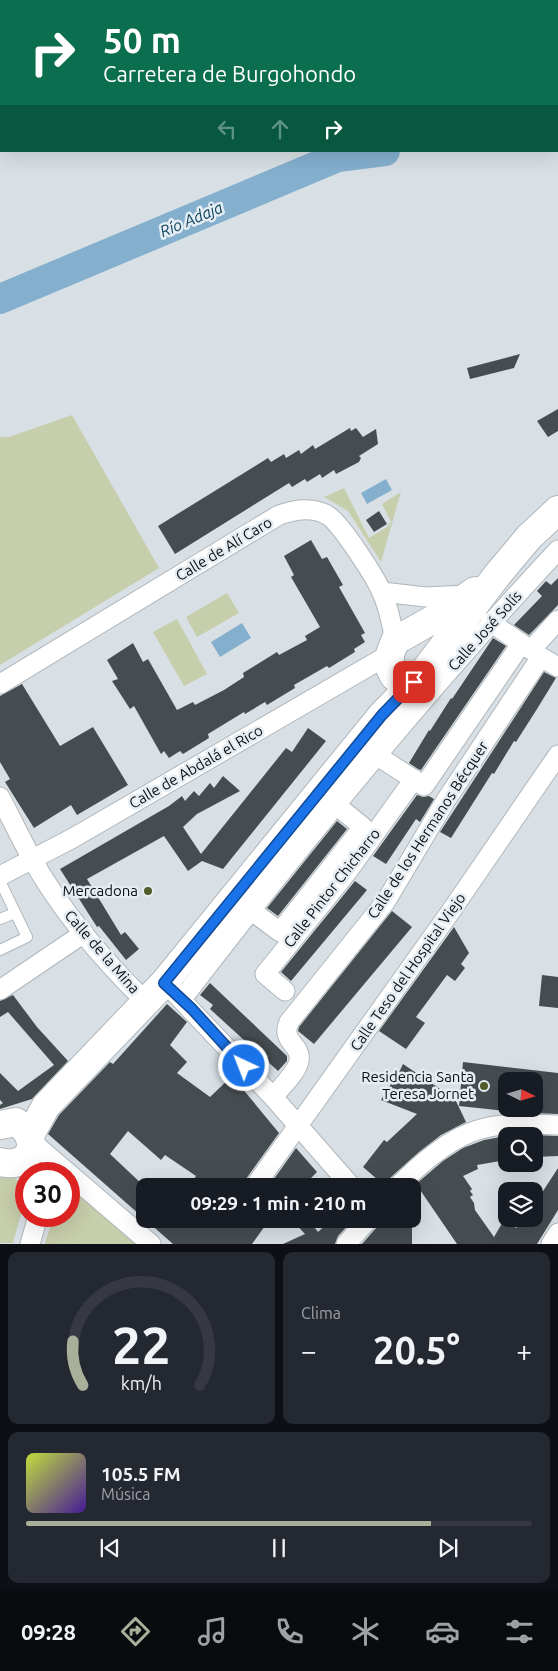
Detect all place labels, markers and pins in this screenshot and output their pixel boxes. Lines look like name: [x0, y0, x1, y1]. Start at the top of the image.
pin: [393, 661, 435, 703]
place label: Mercadona: [63, 882, 138, 899]
marker: Mercadona: [142, 885, 154, 897]
place label: Residencia Santa Teresa Jornet: [361, 1068, 474, 1102]
marker: Residencia Santa Teresa Jornet: [478, 1080, 490, 1092]

